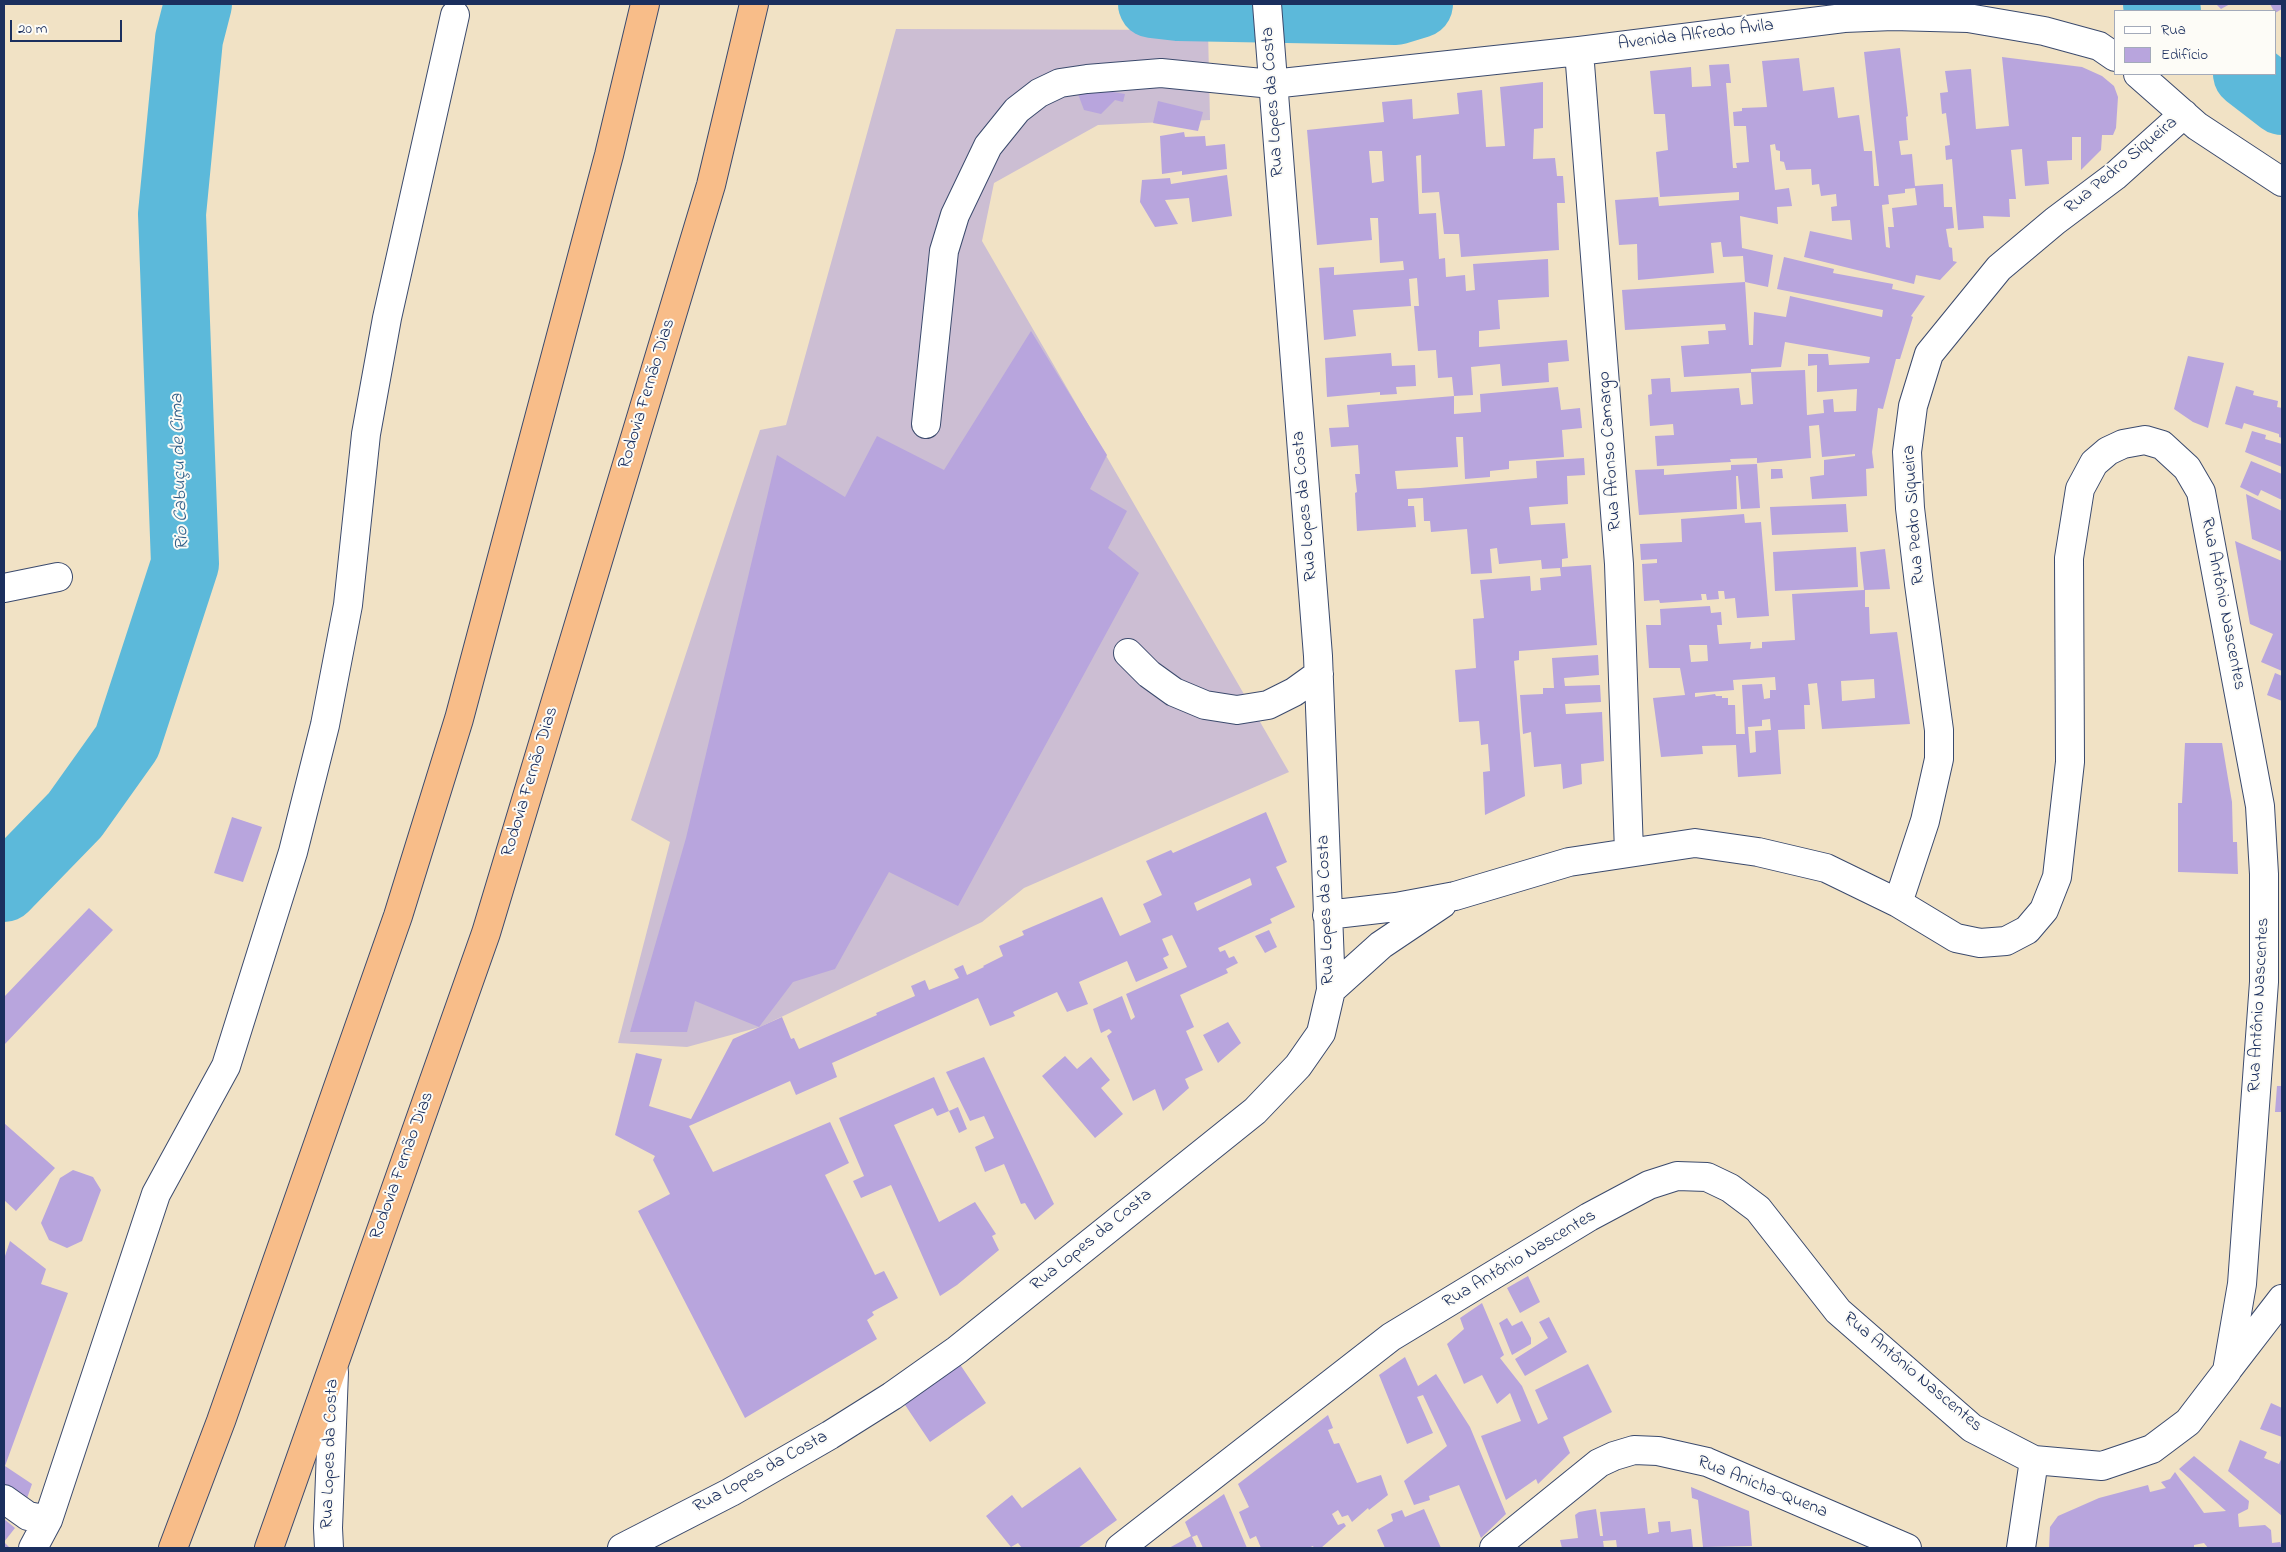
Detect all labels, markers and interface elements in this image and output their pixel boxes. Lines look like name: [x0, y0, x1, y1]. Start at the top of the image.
scale bar: [12, 10, 125, 42]
legend: [2114, 10, 2276, 75]
street label: Avenida Alfredo Ávila: [1617, 16, 1775, 56]
text: 20 m: [18, 18, 47, 40]
text: Rua: [2161, 19, 2186, 41]
street label: Rua Lopes da Costa: [1258, 26, 1290, 178]
text: Edifício: [2161, 44, 2208, 66]
street label: Rua Pedro Siqueira: [2061, 113, 2183, 219]
street label: Rodovia Fernão Dias: [615, 316, 681, 472]
street label: Rua Afonso Camargo: [1595, 370, 1627, 532]
water label: Rio Cabuçu de Cima: [167, 393, 195, 551]
street label: Rua Lopes da Costa: [1289, 430, 1323, 582]
street label: Rua Pedro Siqueira: [1899, 444, 1931, 586]
street label: Rua Antônio Nascentes: [2195, 516, 2249, 692]
street label: Rodovia Fernão Dias: [498, 704, 564, 860]
street label: Rua Lopes da Costa: [1314, 834, 1340, 986]
street label: Rua Antônio Nascentes: [2245, 917, 2275, 1093]
street label: Rodovia Fernão Dias: [366, 1089, 440, 1243]
street label: Rua Lopes da Costa: [1027, 1185, 1157, 1297]
street label: Rua Antônio Nascentes: [1439, 1206, 1601, 1314]
street label: Rua Antônio Nascentes: [1838, 1308, 1986, 1438]
street label: Rua Lopes da Costa: [318, 1378, 344, 1530]
street label: Rua Lopes da Costa: [690, 1427, 832, 1519]
street label: Rua Anicha-Quena: [1693, 1452, 1831, 1524]

